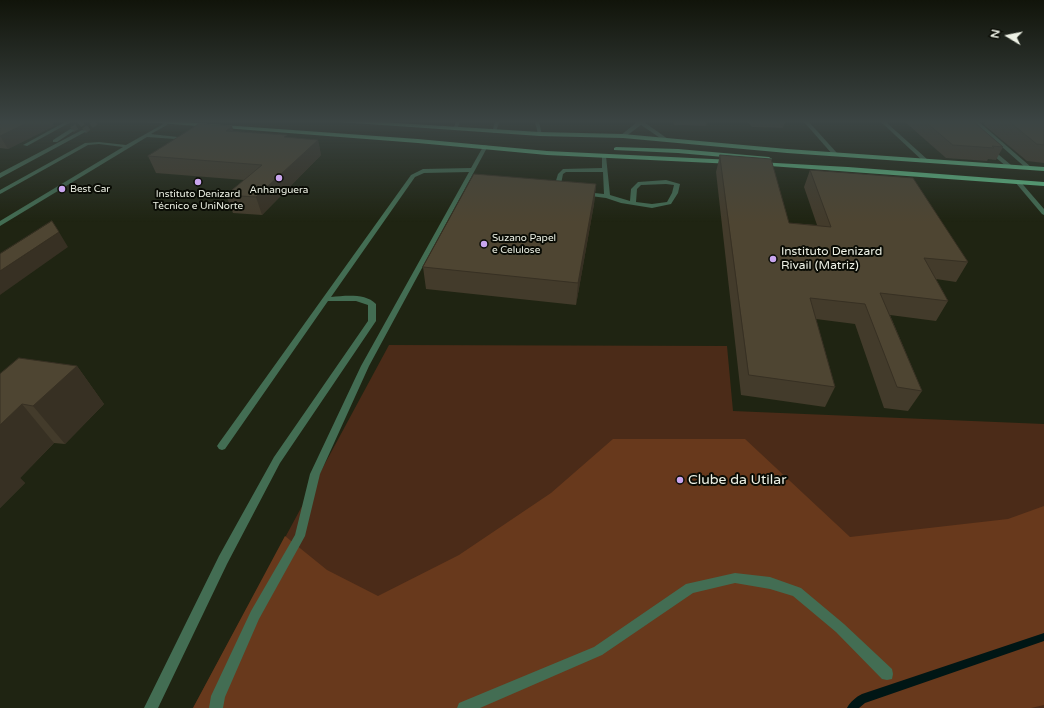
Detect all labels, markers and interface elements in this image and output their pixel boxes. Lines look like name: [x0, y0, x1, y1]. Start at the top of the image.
north arrow: [988, 16, 1028, 56]
text: N: [989, 28, 1003, 39]
marker: Anhanguera: [274, 173, 284, 183]
marker: Instituto Denizard Técnico e UniNorte: [193, 177, 203, 187]
place label: Best Car: [70, 183, 110, 195]
marker: Best Car: [57, 184, 67, 194]
place label: Anhanguera: [250, 184, 308, 196]
place label: Instituto Denizard Técnico e UniNorte: [153, 188, 243, 212]
place label: Suzano Papel e Celulose: [492, 232, 556, 256]
marker: Suzano Papel e Celulose: [479, 239, 489, 249]
place label: Instituto Denizard Rivail (Matriz): [781, 245, 882, 273]
marker: Instituto Denizard Rivail (Matriz): [768, 254, 778, 264]
place label: Clube da Utilar: [688, 472, 787, 488]
marker: Clube da Utilar: [675, 475, 685, 485]

